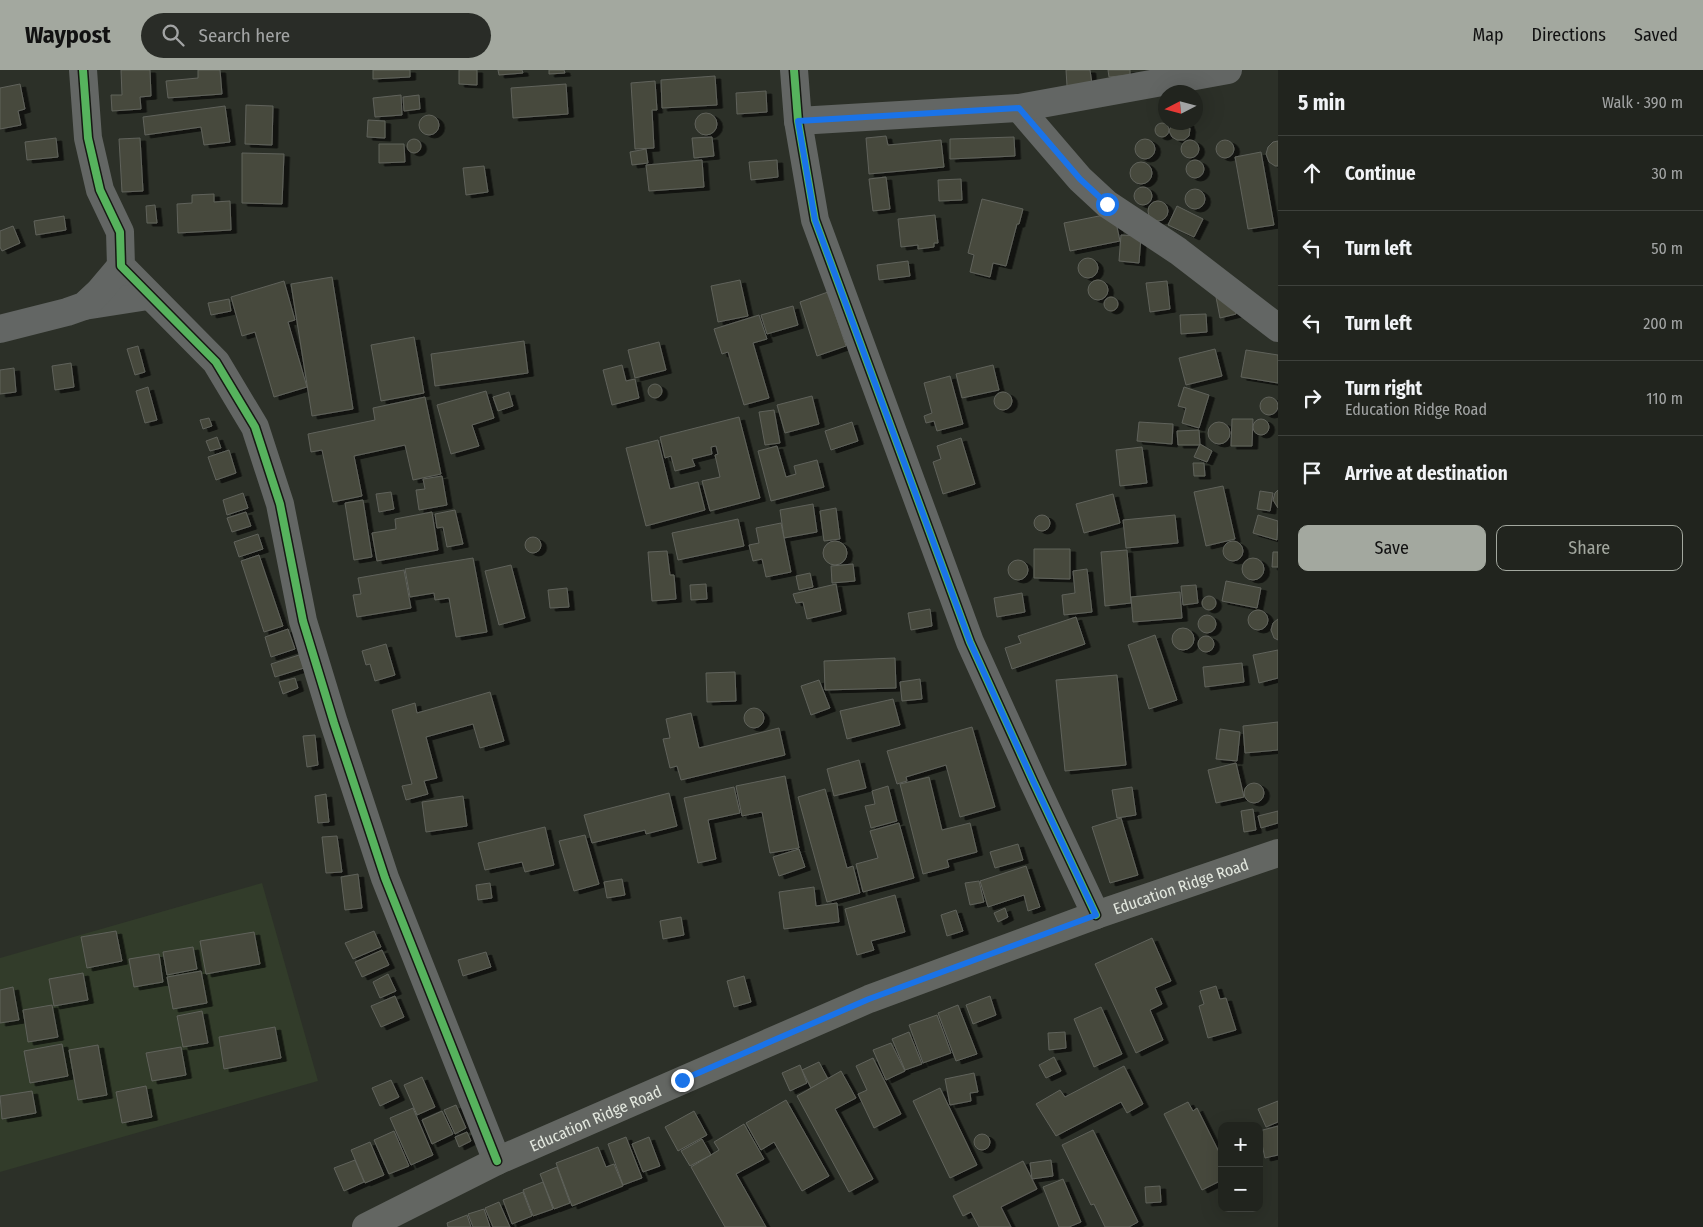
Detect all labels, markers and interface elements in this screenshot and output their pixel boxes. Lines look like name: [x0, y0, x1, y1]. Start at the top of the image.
search box: [141, 13, 491, 58]
text: Waypost: [25, 21, 111, 49]
icon: search: [159, 21, 187, 49]
text: Search here: [199, 24, 290, 47]
text: Map: [1472, 24, 1504, 46]
text: Directions: [1532, 24, 1606, 46]
text: Saved: [1634, 24, 1678, 46]
north arrow: [1158, 85, 1203, 130]
text: 5 min: [1298, 90, 1345, 116]
text: Walk · 390 m: [1602, 93, 1683, 112]
icon: ahead: [1298, 159, 1326, 187]
text: Continue: [1345, 162, 1416, 185]
text: 30 m: [1651, 164, 1683, 183]
route start: [1096, 193, 1119, 216]
icon: left: [1298, 234, 1326, 262]
text: Turn left: [1345, 237, 1412, 260]
text: 50 m: [1651, 239, 1683, 258]
icon: left: [1298, 309, 1326, 337]
text: Turn left: [1345, 312, 1412, 335]
text: 200 m: [1643, 314, 1683, 333]
text: Turn right: [1345, 377, 1422, 400]
icon: right: [1298, 384, 1326, 412]
text: 110 m: [1646, 389, 1683, 408]
text: Education Ridge Road: [1345, 400, 1487, 419]
icon: arrive: [1298, 459, 1326, 487]
text: Arrive at destination: [1345, 462, 1508, 485]
button: Save: [1298, 525, 1486, 571]
button: Share: [1496, 525, 1683, 571]
street label: Education Ridge Road: [1110, 854, 1251, 918]
route end: [671, 1069, 694, 1092]
street label: Education Ridge Road: [526, 1081, 664, 1155]
map controls: [1218, 1122, 1263, 1212]
button: +: [1218, 1122, 1263, 1167]
button: −: [1218, 1167, 1263, 1212]

